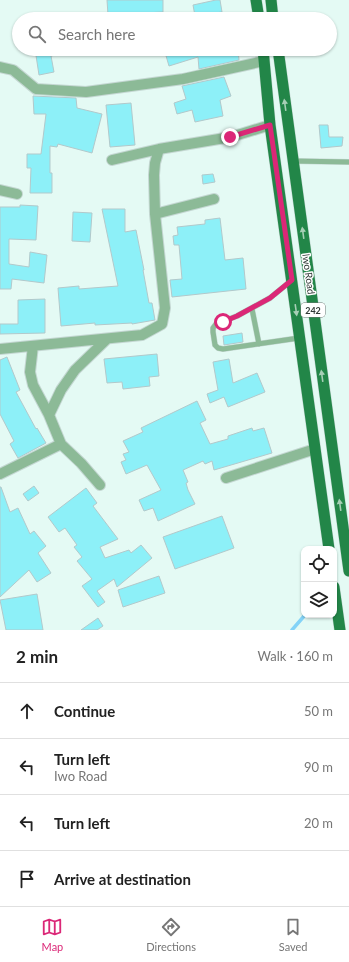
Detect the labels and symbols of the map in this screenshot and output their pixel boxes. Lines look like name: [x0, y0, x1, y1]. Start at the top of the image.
one-way arrow: [282, 98, 288, 111]
route end: [221, 128, 239, 146]
one-way arrow: [300, 227, 306, 239]
street label: Iwo Road: [300, 253, 318, 295]
road number: 242: [301, 303, 325, 317]
one-way arrow: [293, 304, 299, 316]
route start: [214, 313, 232, 331]
one-way arrow: [319, 370, 325, 382]
one-way arrow: [337, 499, 343, 511]

